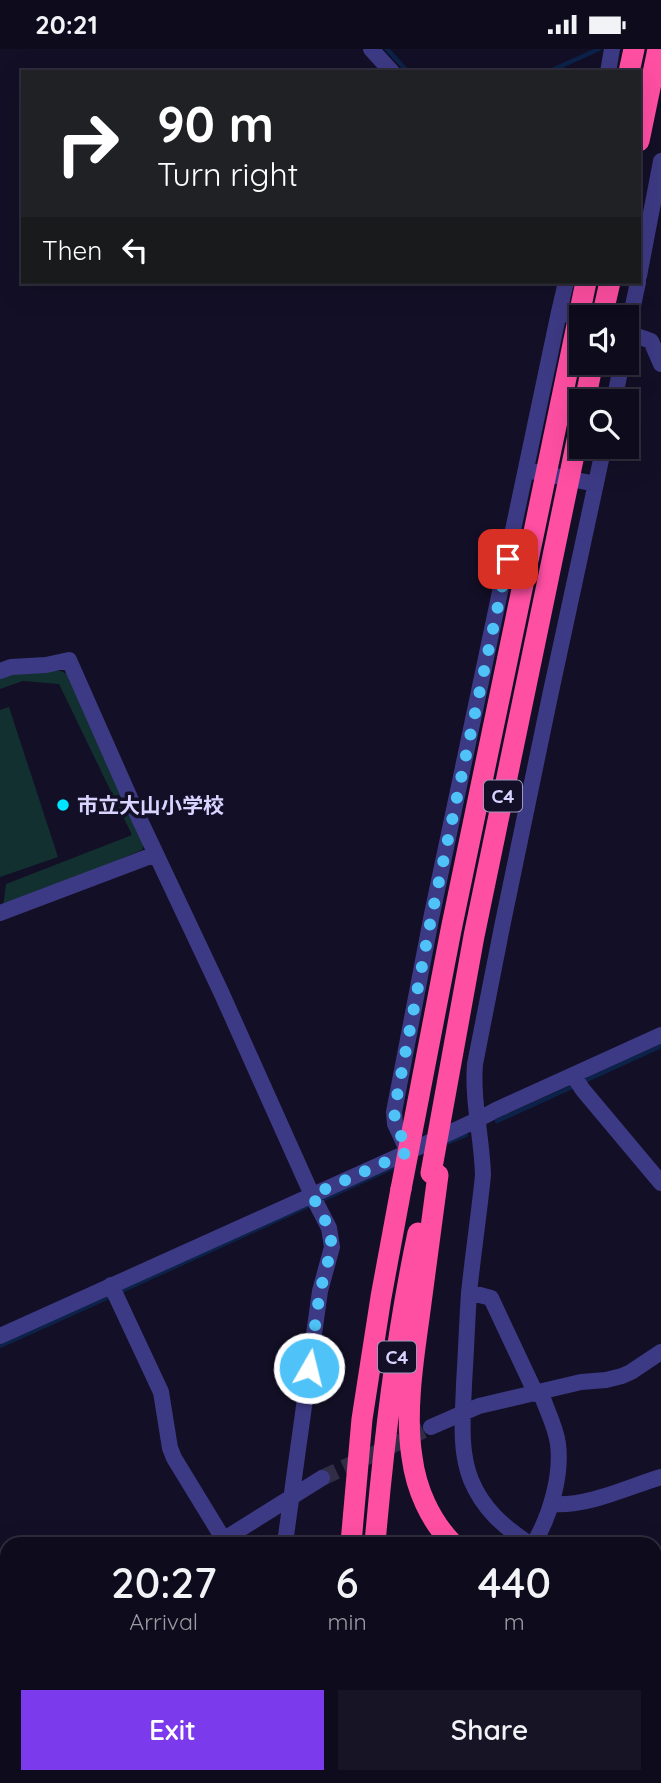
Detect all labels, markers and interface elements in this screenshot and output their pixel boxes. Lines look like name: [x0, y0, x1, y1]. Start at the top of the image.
text: 20:21: [35, 8, 98, 41]
text: 90 m: [157, 93, 274, 154]
icon: right: [42, 98, 133, 189]
text: Turn right: [157, 154, 298, 194]
icon: left: [116, 231, 154, 269]
text: Then: [42, 234, 102, 267]
map controls: [569, 305, 639, 459]
button: sound: [569, 305, 639, 375]
button: search: [569, 389, 639, 459]
pin: [478, 529, 538, 589]
icon: arrive: [489, 540, 527, 578]
road number: C4: [484, 781, 522, 811]
place label: 市立大山小学校: [77, 792, 224, 818]
marker: 市立大山小学校: [55, 797, 71, 813]
position arrow: [272, 1331, 346, 1405]
road number: C4: [378, 1341, 416, 1373]
text: 20:27: [111, 1556, 216, 1609]
text: 6: [336, 1556, 359, 1609]
text: 440: [478, 1556, 551, 1609]
text: Arrival: [129, 1607, 198, 1636]
text: min: [327, 1607, 367, 1636]
text: m: [504, 1607, 525, 1636]
button: Exit: [21, 1690, 324, 1770]
button: Share: [338, 1690, 641, 1770]

